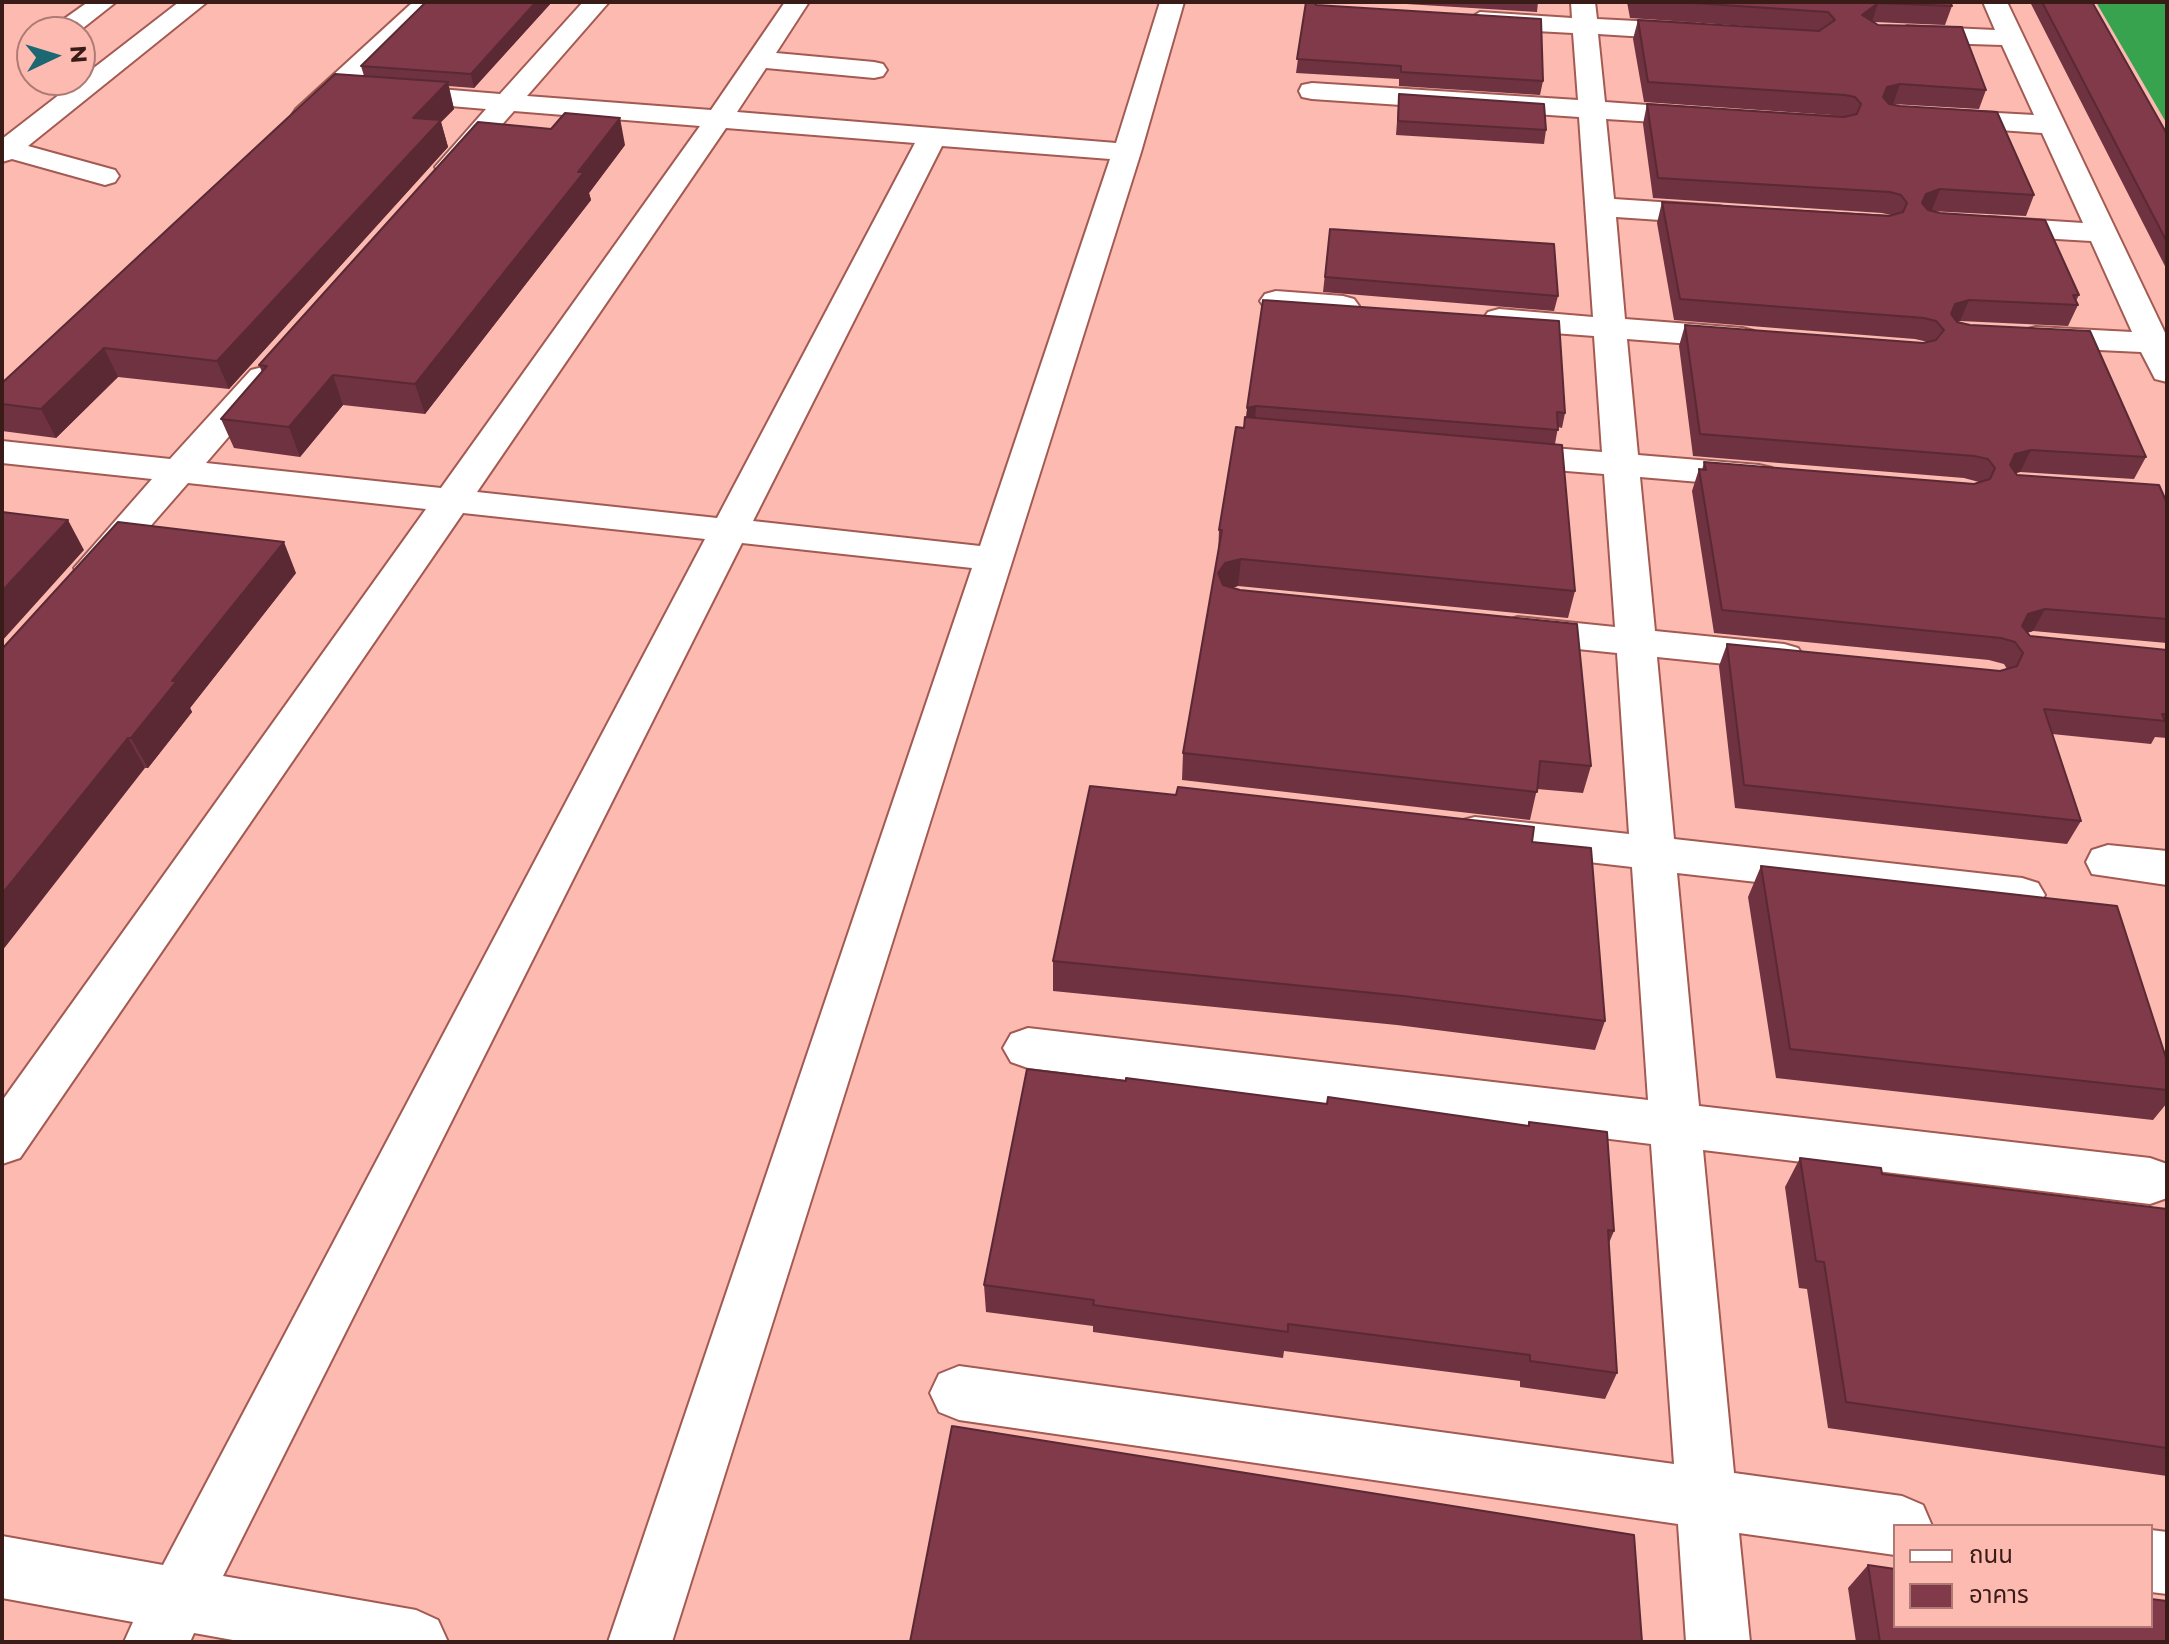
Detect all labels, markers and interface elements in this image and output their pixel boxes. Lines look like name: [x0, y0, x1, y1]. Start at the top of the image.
north arrow: [16, 16, 96, 96]
text: N: [64, 45, 93, 64]
legend: [1893, 1524, 2153, 1628]
text: ถนน: [1969, 1540, 2013, 1569]
text: อาคาร: [1969, 1580, 2029, 1609]

